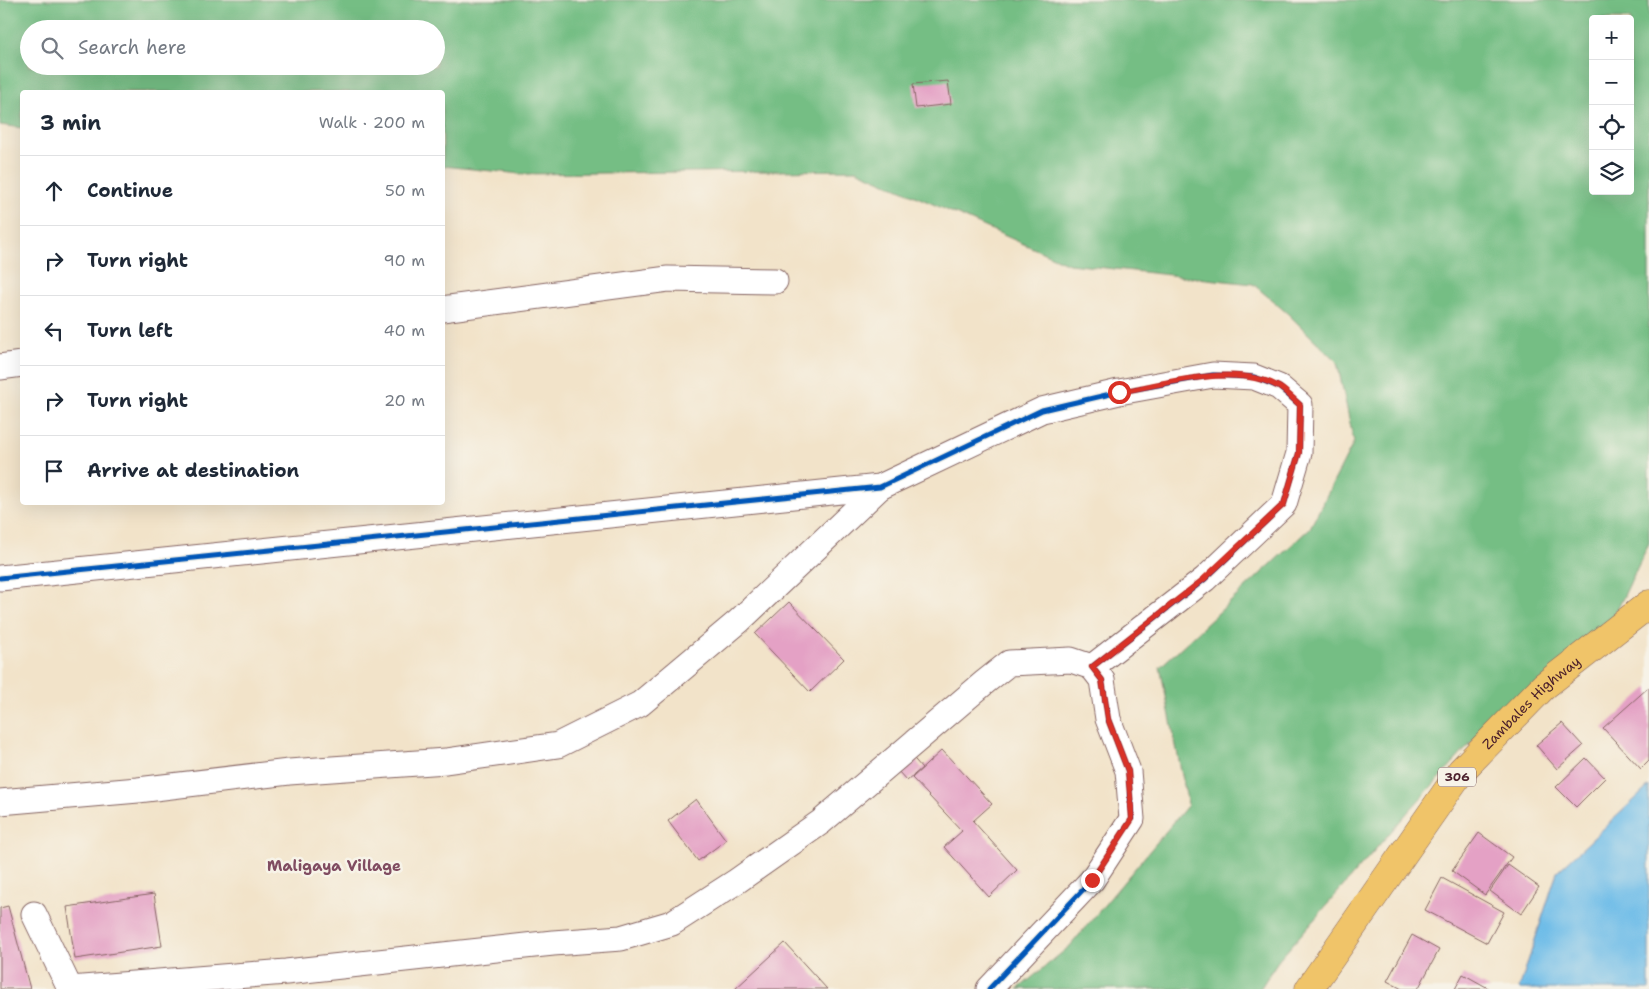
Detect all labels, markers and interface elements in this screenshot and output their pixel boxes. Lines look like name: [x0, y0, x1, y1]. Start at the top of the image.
map controls: [1589, 15, 1634, 195]
button: +: [1589, 15, 1634, 60]
search box: [20, 20, 445, 75]
icon: search: [38, 34, 66, 62]
text: Search here: [78, 35, 187, 60]
button: −: [1589, 60, 1634, 105]
button: locate: [1589, 105, 1634, 150]
text: 3 min: [40, 109, 101, 137]
text: Walk · 200 m: [319, 112, 425, 133]
button: layers: [1589, 150, 1634, 195]
icon: ahead: [40, 177, 68, 205]
text: Continue: [87, 178, 173, 203]
text: 50 m: [385, 180, 425, 201]
icon: right: [40, 247, 68, 275]
text: Turn right: [87, 248, 188, 273]
text: 90 m: [384, 250, 425, 271]
icon: left: [40, 317, 68, 345]
text: Turn left: [87, 318, 173, 343]
text: 40 m: [383, 320, 425, 341]
route start: [1108, 381, 1131, 404]
icon: right: [40, 387, 68, 415]
text: Turn right: [87, 388, 188, 413]
text: 20 m: [384, 390, 425, 411]
icon: arrive: [40, 457, 68, 485]
text: Arrive at destination: [87, 458, 299, 483]
street label: Zambales Highway: [1478, 652, 1584, 753]
road number: 306: [1438, 768, 1476, 786]
district label: Maligaya Village: [267, 856, 401, 876]
route end: [1081, 869, 1104, 892]

